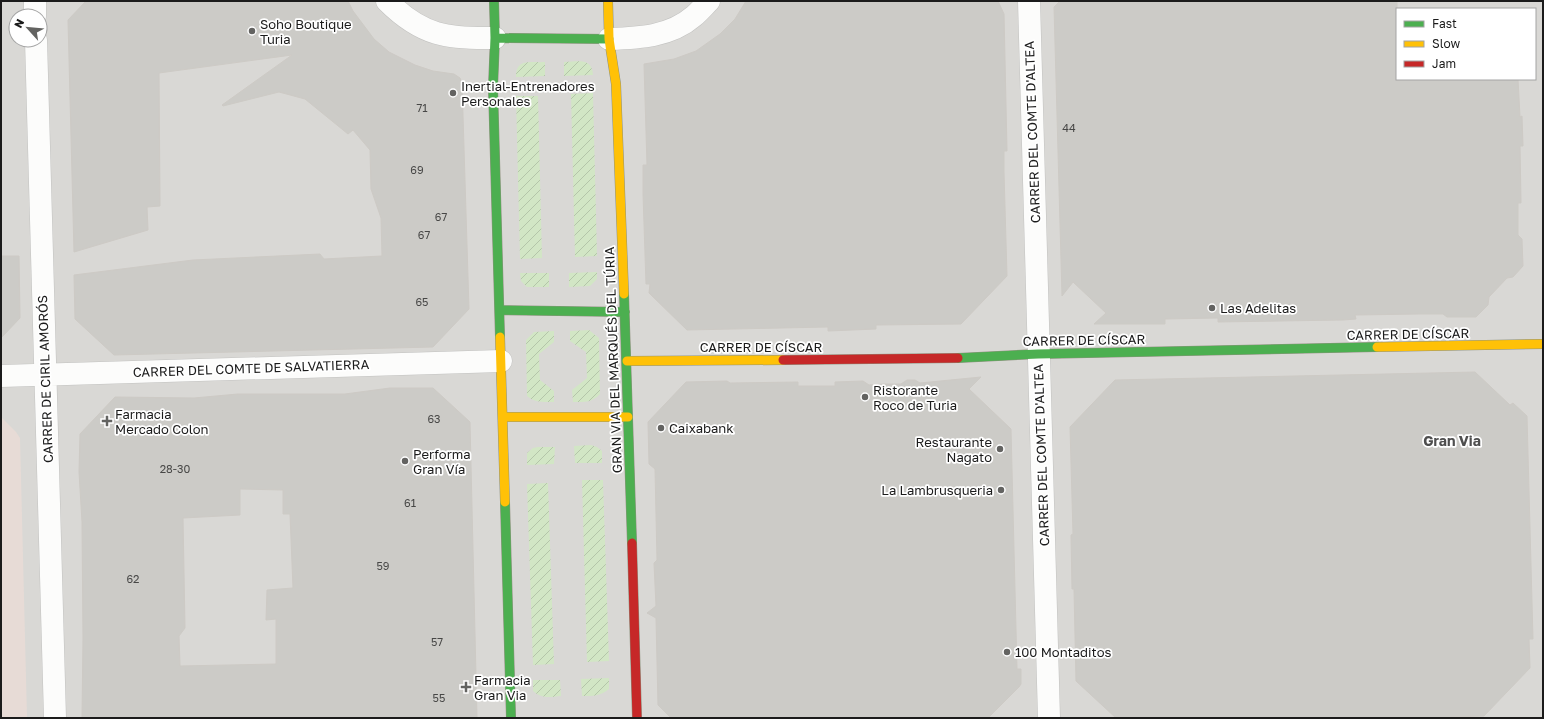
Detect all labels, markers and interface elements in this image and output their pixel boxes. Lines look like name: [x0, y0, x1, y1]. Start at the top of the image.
north arrow: [8, 8, 48, 48]
legend: [1396, 8, 1536, 80]
place label: Soho Boutique Turia: [260, 16, 352, 47]
text: Fast: [1432, 16, 1457, 31]
text: N: [11, 17, 26, 30]
marker: Soho Boutique Turia: [247, 26, 257, 36]
text: Slow: [1432, 36, 1460, 51]
street label: CARRER DEL COMTE D'ALTEA: [1021, 40, 1043, 223]
text: Jam: [1432, 56, 1456, 71]
place label: Inertial-Entrenadores Personales: [461, 78, 595, 109]
marker: Inertial-Entrenadores Personales: [448, 88, 458, 98]
house number: 71: [416, 101, 428, 114]
house number: 44: [1062, 121, 1076, 134]
house number: 69: [410, 163, 424, 176]
house number: 67: [435, 210, 447, 223]
house number: 67: [418, 228, 430, 241]
street label: GRAN VIA DEL MARQUÉS DEL TÚRIA: [601, 246, 625, 473]
street label: CARRER DE CIRIL AMORÓS: [34, 295, 56, 463]
house number: 65: [415, 295, 429, 308]
place label: Las Adelitas: [1220, 300, 1296, 316]
marker: Las Adelitas: [1207, 303, 1217, 313]
street label: CARRER DE CÍSCAR: [1347, 325, 1470, 343]
street label: CARRER DE CÍSCAR: [1023, 331, 1146, 349]
street label: CARRER DE CÍSCAR: [700, 339, 822, 355]
street label: CARRER DEL COMTE DE SALVATIERRA: [133, 356, 370, 380]
street label: CARRER DEL COMTE D'ALTEA: [1030, 363, 1052, 546]
place label: Ristorante Roco de Turia: [873, 382, 957, 413]
marker: Ristorante Roco de Turia: [860, 392, 870, 402]
place label: Farmacia Mercado Colon: [115, 406, 209, 437]
house number: 63: [427, 412, 441, 425]
marker: Farmacia Mercado Colon: [102, 416, 112, 426]
place label: Caixabank: [669, 420, 734, 436]
marker: Caixabank: [656, 423, 666, 433]
district label: Gran Via: [1423, 432, 1481, 449]
place label: Restaurante Nagato: [916, 434, 992, 465]
marker: Restaurante Nagato: [995, 444, 1005, 454]
place label: Performa Gran Vía: [413, 446, 471, 477]
marker: Performa Gran Vía: [400, 456, 410, 466]
house number: 28-30: [160, 462, 190, 475]
place label: La Lambrusqueria: [881, 482, 993, 498]
marker: La Lambrusqueria: [996, 485, 1006, 495]
house number: 61: [404, 496, 416, 509]
house number: 59: [376, 559, 390, 572]
house number: 62: [126, 572, 140, 585]
house number: 57: [431, 635, 443, 648]
place label: 100 Montaditos: [1015, 644, 1112, 660]
marker: 100 Montaditos: [1002, 647, 1012, 657]
place label: Farmacia Gran Via: [474, 672, 531, 703]
marker: Farmacia Gran Via: [461, 682, 471, 692]
house number: 55: [433, 691, 445, 704]

